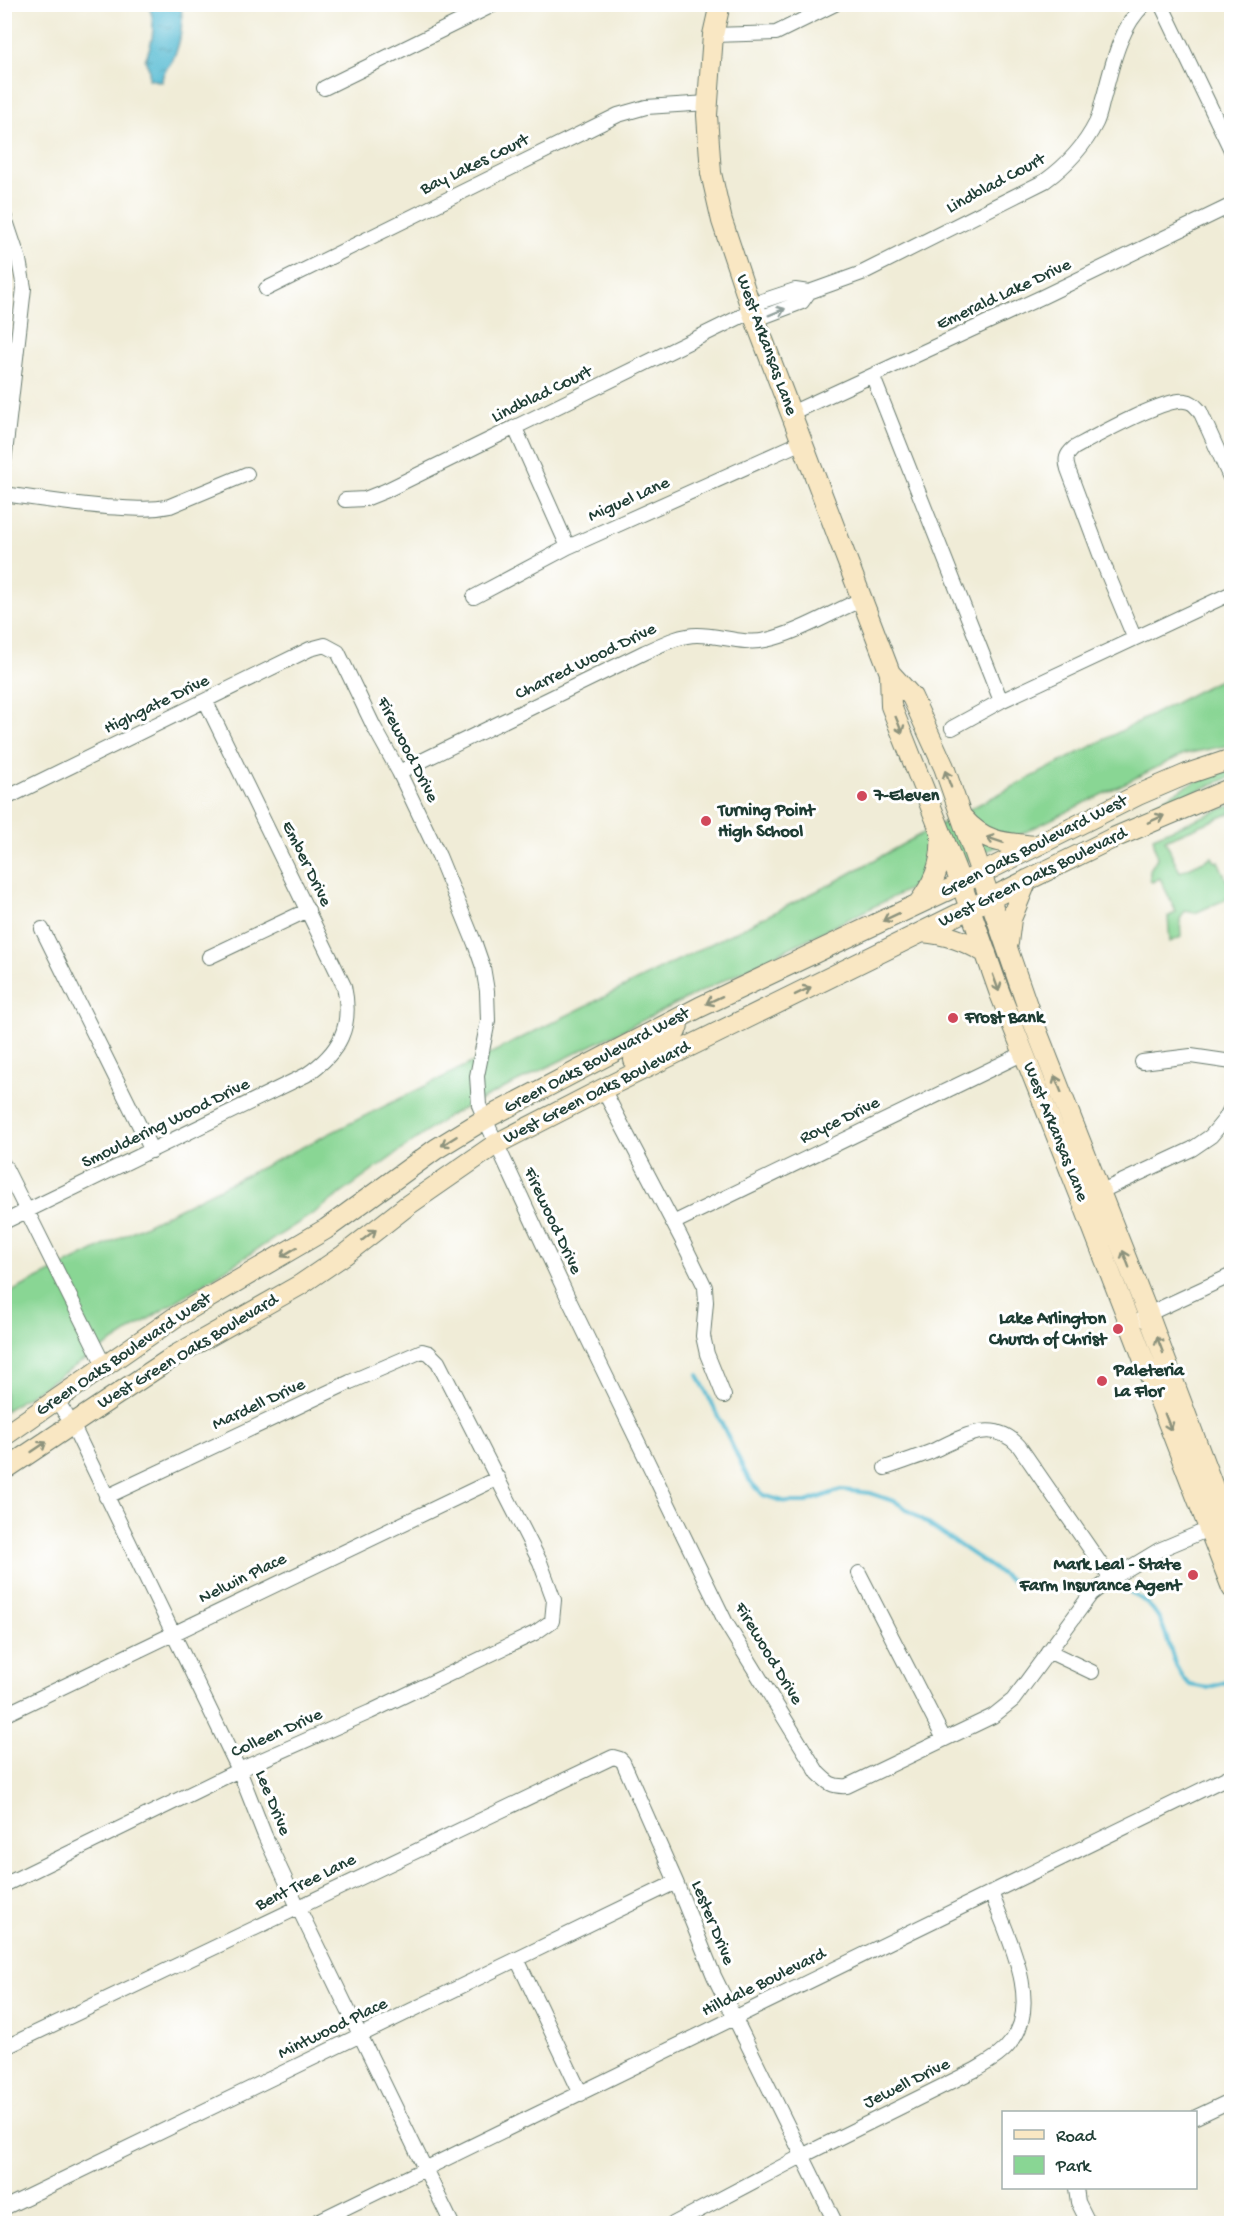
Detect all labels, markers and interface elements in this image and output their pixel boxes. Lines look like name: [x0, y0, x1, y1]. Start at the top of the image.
street label: Bay Lakes Court: [416, 129, 534, 201]
street label: Lindblad Court: [943, 148, 1051, 219]
street label: Emerald Lake Drive: [933, 254, 1075, 335]
street label: West Arkansas Lane: [731, 272, 801, 419]
one-way arrow: [767, 306, 785, 317]
street label: Lindblad Court: [488, 361, 597, 428]
street label: Miguel Lane: [585, 472, 674, 527]
street label: Charred Wood Drive: [512, 618, 661, 705]
street label: Highgate Drive: [101, 670, 214, 740]
street label: Firewood Drive: [371, 693, 443, 807]
one-way arrow: [894, 716, 905, 734]
one-way arrow: [942, 770, 953, 788]
place label: 7-Eleven: [873, 786, 940, 807]
marker: 7-Eleven: [855, 789, 869, 803]
street label: Green Oaks Boulevard West: [937, 790, 1132, 903]
place label: Turning Point High School: [716, 801, 816, 843]
one-way arrow: [1146, 813, 1164, 824]
marker: Turning Point High School: [699, 814, 713, 828]
street label: Ember Drive: [276, 818, 336, 911]
street label: West Green Oaks Boulevard: [935, 823, 1132, 933]
one-way arrow: [986, 834, 1005, 845]
one-way arrow: [882, 912, 900, 924]
one-way arrow: [992, 973, 1003, 992]
one-way arrow: [793, 984, 811, 996]
one-way arrow: [706, 995, 724, 1007]
street label: Green Oaks Boulevard West: [501, 1002, 695, 1119]
place label: Frost Bank: [964, 1008, 1046, 1029]
marker: Frost Bank: [946, 1011, 960, 1025]
street label: West Green Oaks Boulevard: [500, 1036, 695, 1149]
street label: West Arkansas Lane: [1017, 1059, 1093, 1205]
street label: Smouldering Wood Drive: [79, 1074, 254, 1174]
one-way arrow: [1052, 1075, 1063, 1094]
street label: Royce Drive: [797, 1092, 884, 1149]
one-way arrow: [441, 1134, 458, 1147]
street label: Firewood Drive: [518, 1163, 586, 1278]
one-way arrow: [361, 1229, 377, 1242]
one-way arrow: [281, 1246, 298, 1258]
one-way arrow: [1120, 1250, 1131, 1269]
street label: Green Oaks Boulevard West: [32, 1288, 217, 1422]
street label: West Green Oaks Boulevard: [94, 1289, 283, 1414]
place label: Lake Arlington Church of Christ: [988, 1309, 1108, 1351]
marker: Lake Arlington Church of Christ: [1111, 1322, 1125, 1336]
one-way arrow: [1153, 1336, 1164, 1355]
place label: Paleteria La Flor: [1113, 1361, 1185, 1403]
street label: Mardell Drive: [209, 1374, 309, 1436]
marker: Paleteria La Flor: [1095, 1374, 1109, 1388]
one-way arrow: [1163, 1412, 1174, 1431]
one-way arrow: [30, 1441, 46, 1453]
street label: Nelwin Place: [196, 1548, 291, 1609]
place label: Mark Leal - State Farm Insurance Agent: [1019, 1555, 1183, 1597]
marker: Mark Leal - State Farm Insurance Agent: [1186, 1568, 1200, 1582]
street label: Firewood Drive: [729, 1598, 807, 1709]
street label: Colleen Drive: [228, 1704, 327, 1763]
street label: Lee Drive: [249, 1767, 295, 1839]
street label: Bent Tree Lane: [251, 1849, 360, 1917]
street label: Lester Drive: [686, 1878, 739, 1969]
street label: Hilldale Boulevard: [699, 1943, 831, 2022]
street label: Mintwood Place: [275, 1993, 392, 2065]
street label: Jewell Drive: [860, 2054, 954, 2114]
legend: [1002, 2111, 1197, 2189]
text: Road: [1056, 2127, 1097, 2148]
text: Park: [1055, 2157, 1092, 2178]

